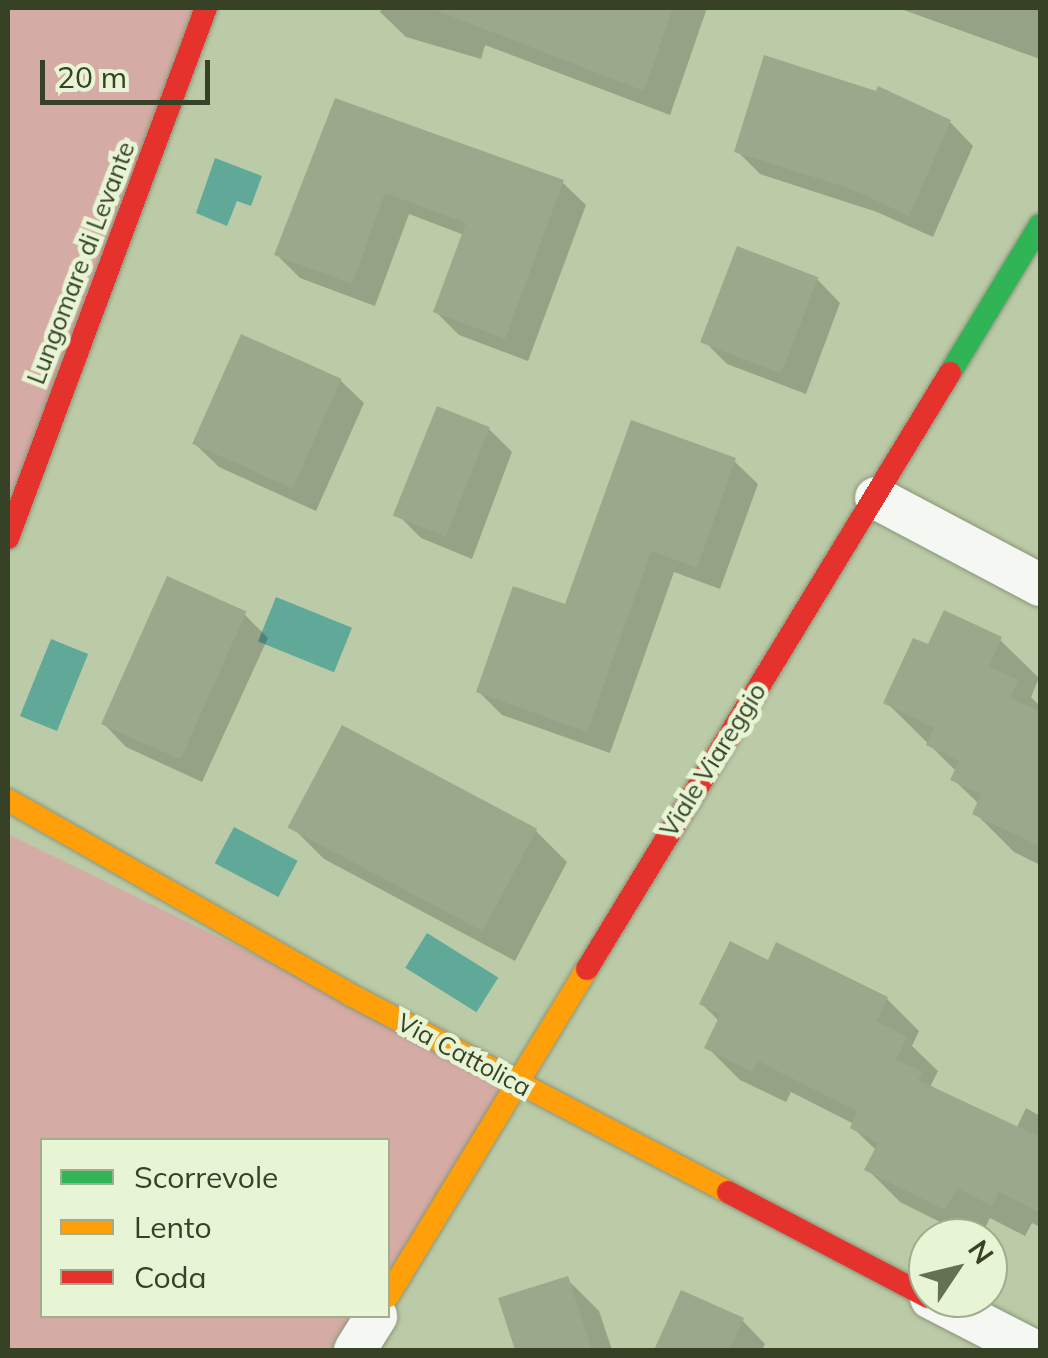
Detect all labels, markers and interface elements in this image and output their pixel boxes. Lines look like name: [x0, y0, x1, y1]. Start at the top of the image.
scale bar: [45, 40, 215, 102]
text: 20 m: [57, 58, 127, 96]
street label: Lungomare di Levante: [21, 138, 141, 388]
street label: Viale Viareggio: [654, 678, 772, 842]
street label: Via Cattolica: [392, 1007, 536, 1103]
legend: [40, 1138, 390, 1318]
text: Scorrevole: [134, 1158, 278, 1196]
text: Lento: [134, 1208, 212, 1246]
north arrow: [908, 1218, 1008, 1318]
text: N: [961, 1233, 1002, 1270]
text: Coda: [134, 1258, 207, 1296]

